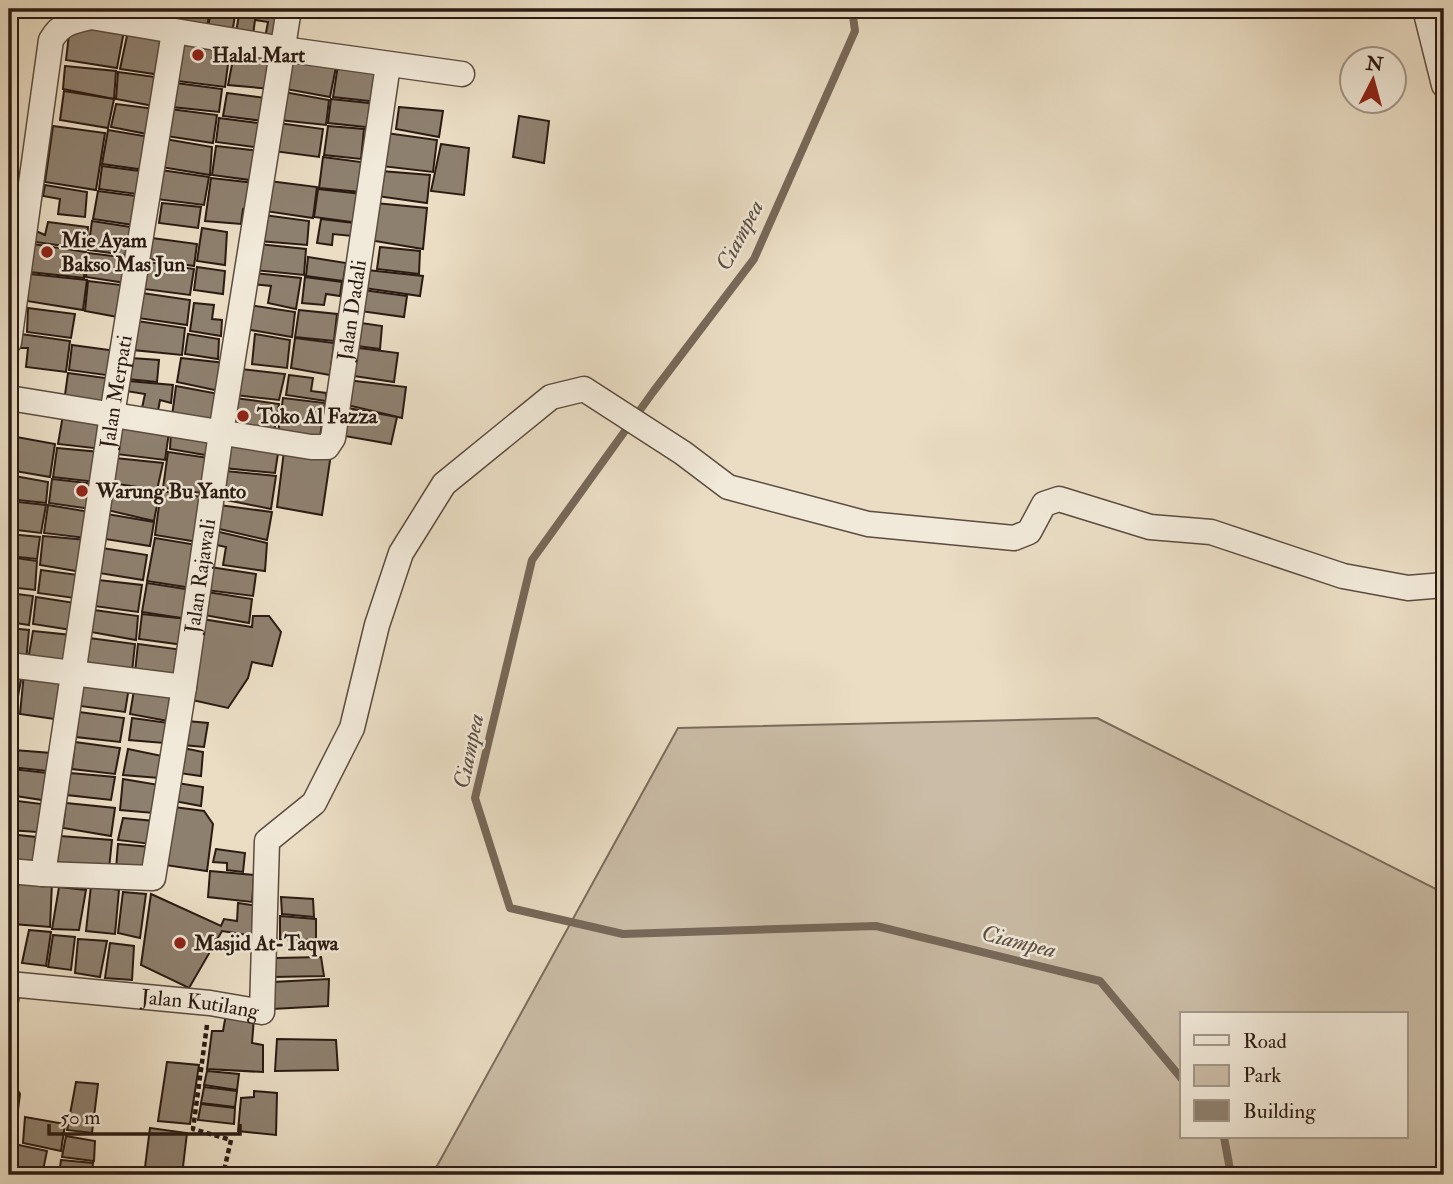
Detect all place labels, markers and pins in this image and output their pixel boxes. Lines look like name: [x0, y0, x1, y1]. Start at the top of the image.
place label: Halal Mart: [212, 42, 305, 69]
marker: Halal Mart: [190, 47, 206, 63]
place label: Mie Ayam Bakso Mas Jun: [60, 227, 185, 278]
marker: Mie Ayam Bakso Mas Jun: [39, 244, 55, 260]
place label: Toko Al Fazza: [256, 403, 379, 430]
marker: Toko Al Fazza: [235, 408, 251, 424]
place label: Warung Bu Yanto: [95, 478, 246, 505]
marker: Warung Bu Yanto: [74, 483, 90, 499]
place label: Masjid At-Taqwa: [193, 930, 340, 957]
marker: Masjid At-Taqwa: [172, 935, 188, 951]

